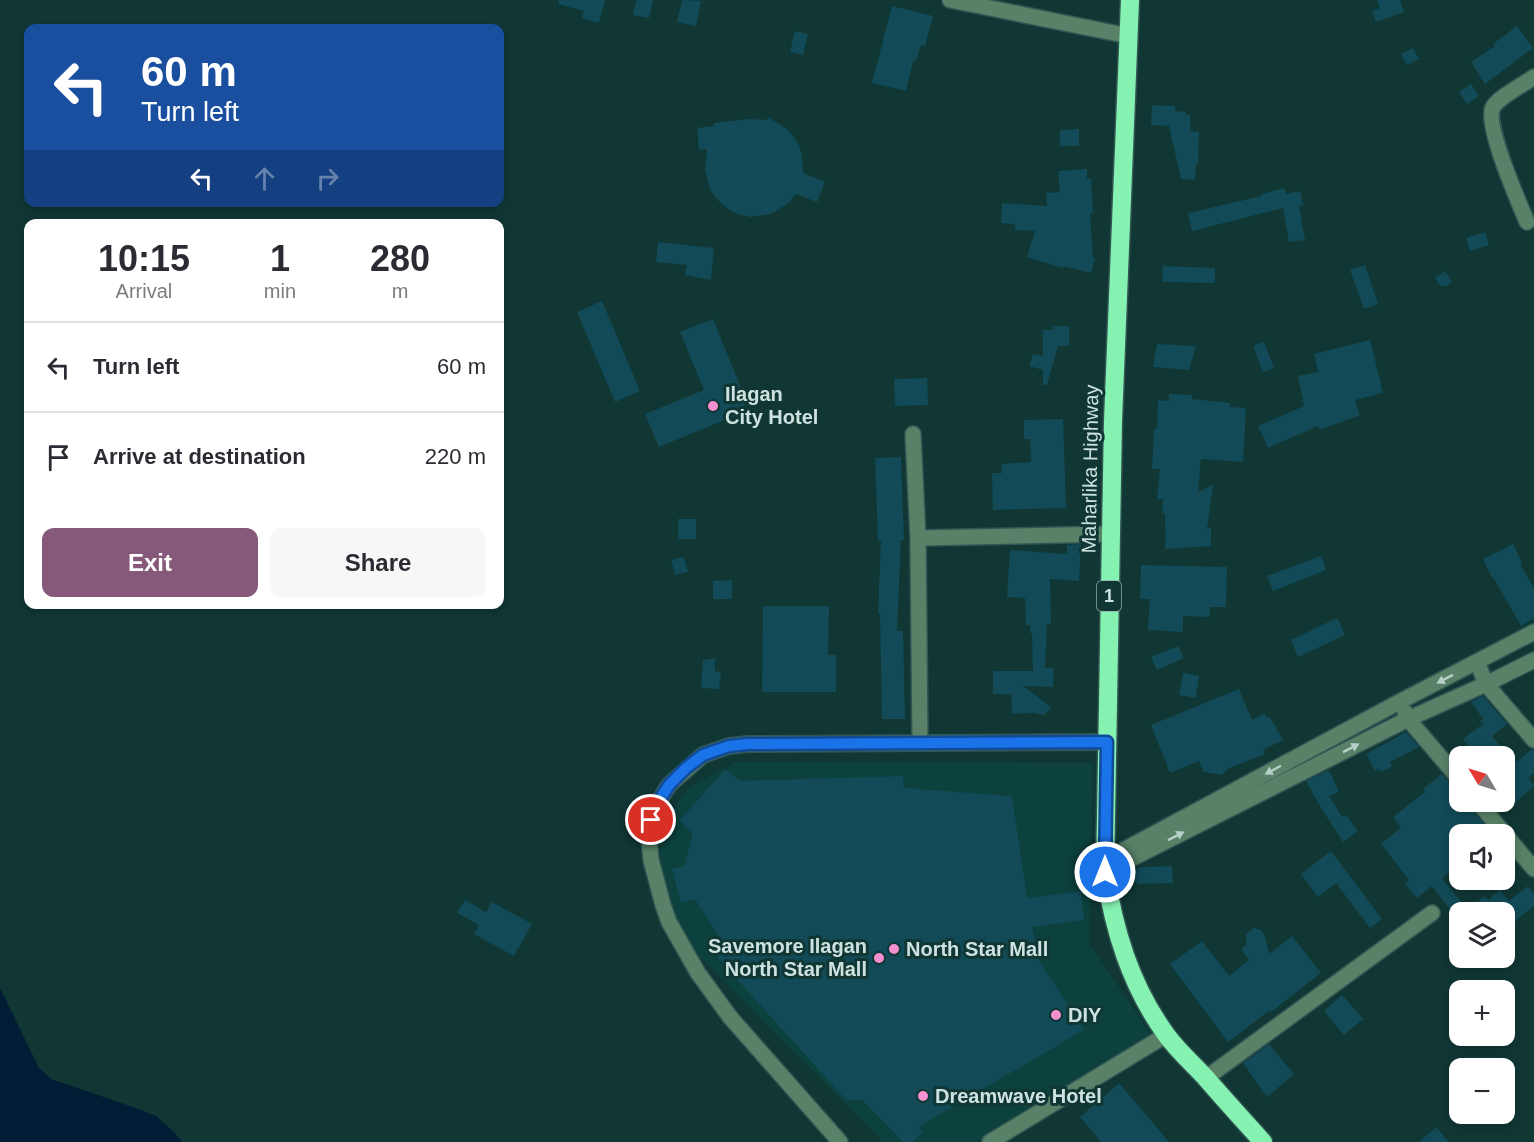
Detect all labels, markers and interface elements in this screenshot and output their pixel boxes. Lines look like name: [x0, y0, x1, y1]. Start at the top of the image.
icon: left: [42, 48, 120, 126]
text: 60 m: [141, 48, 237, 95]
text: Turn left: [141, 97, 239, 127]
icon: left: [185, 162, 218, 195]
icon: ahead: [248, 162, 281, 195]
icon: right: [311, 162, 344, 195]
text: 10:15: [98, 238, 190, 279]
text: 1: [270, 238, 290, 279]
text: 280: [370, 238, 430, 279]
text: Arrival: [116, 280, 172, 302]
text: min: [264, 280, 296, 302]
text: m: [392, 280, 408, 302]
icon: left: [42, 351, 75, 384]
text: Turn left: [93, 354, 179, 379]
text: 60 m: [437, 354, 486, 379]
place label: Ilagan City Hotel: [725, 383, 818, 428]
street label: Maharlika Highway: [1078, 384, 1102, 554]
marker: Ilagan City Hotel: [706, 399, 720, 413]
icon: arrive: [42, 441, 75, 474]
text: Arrive at destination: [93, 444, 306, 469]
text: 220 m: [425, 444, 486, 469]
button: Exit: [42, 528, 258, 597]
button: Share: [270, 528, 486, 597]
road number: 1: [1097, 581, 1121, 611]
one-way arrow: [1436, 673, 1454, 683]
one-way arrow: [1342, 744, 1359, 753]
north arrow: [1449, 746, 1515, 812]
map controls: [1449, 746, 1515, 1124]
one-way arrow: [1264, 765, 1281, 775]
pin: [625, 794, 676, 845]
icon: arrive: [634, 803, 667, 836]
button: sound: [1449, 824, 1515, 890]
one-way arrow: [1168, 831, 1185, 841]
position arrow: [1073, 840, 1137, 904]
button: layers: [1449, 902, 1515, 968]
place label: Savemore Ilagan North Star Mall: [708, 935, 867, 980]
place label: North Star Mall: [906, 938, 1048, 960]
marker: North Star Mall: [887, 942, 901, 956]
marker: Savemore Ilagan North Star Mall: [872, 951, 886, 965]
button: +: [1449, 980, 1515, 1046]
place label: DIY: [1068, 1004, 1102, 1026]
marker: DIY: [1049, 1008, 1063, 1022]
button: −: [1449, 1058, 1515, 1124]
place label: Dreamwave Hotel: [935, 1085, 1102, 1107]
marker: Dreamwave Hotel: [916, 1089, 930, 1103]

